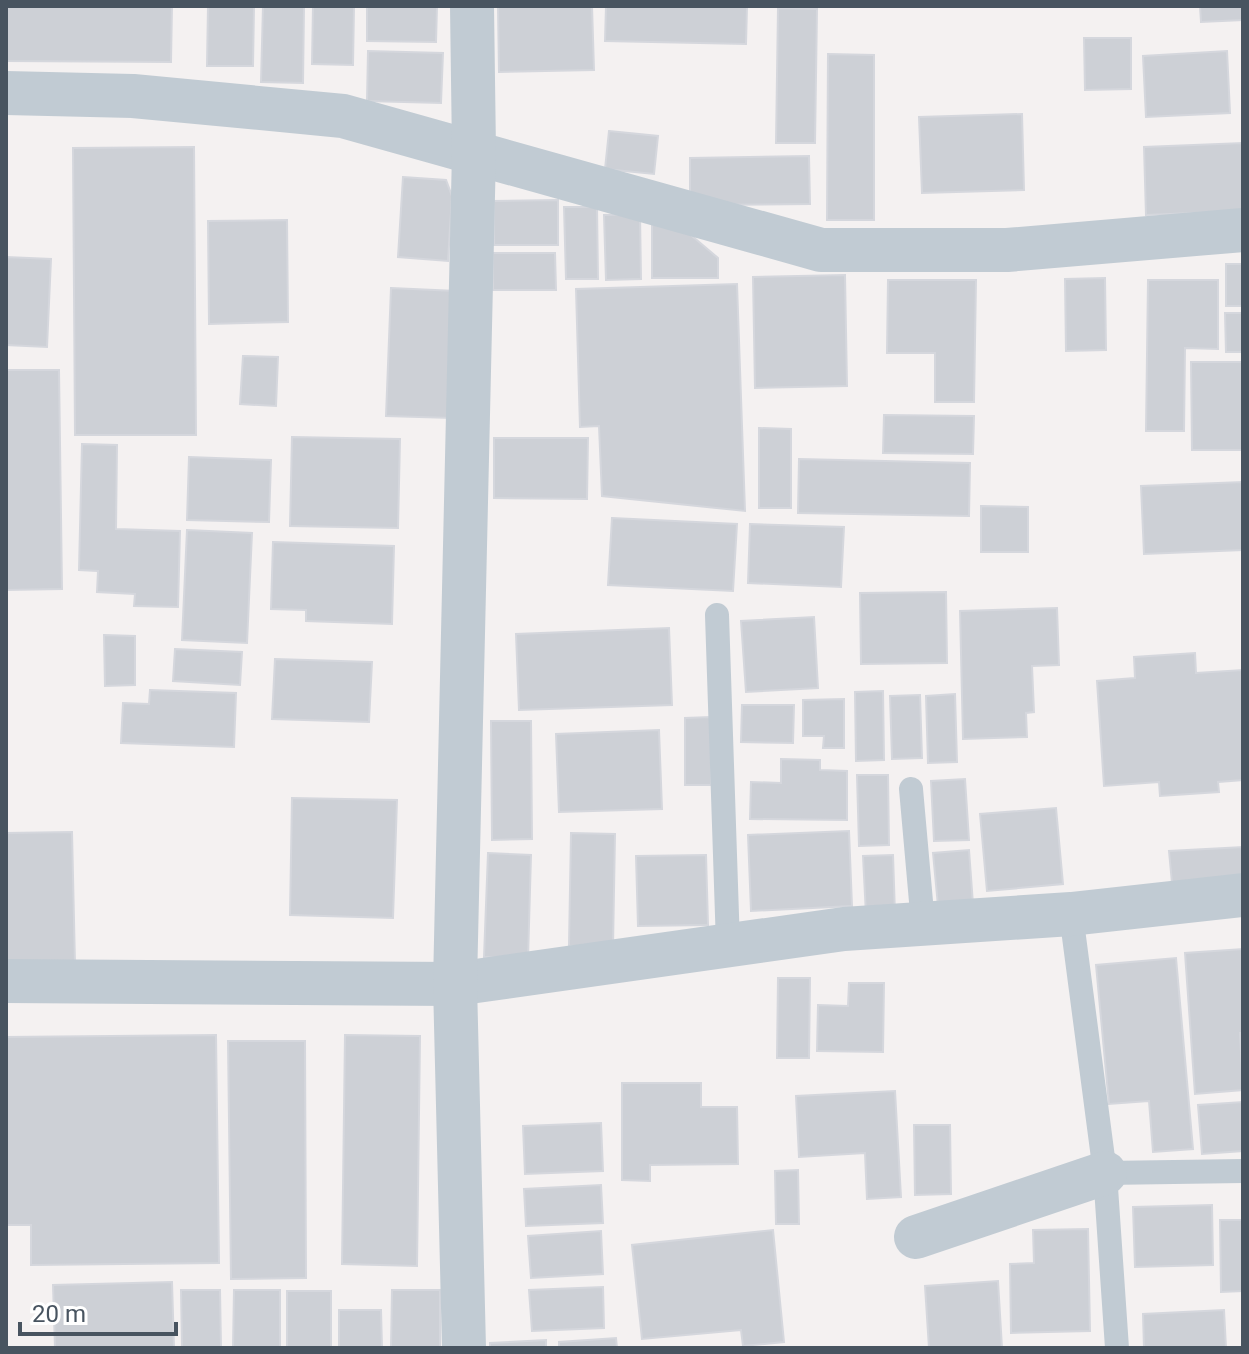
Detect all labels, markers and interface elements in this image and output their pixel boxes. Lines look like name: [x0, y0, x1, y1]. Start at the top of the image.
scale bar: [20, 1286, 176, 1336]
text: 20 m: [32, 1300, 86, 1328]

